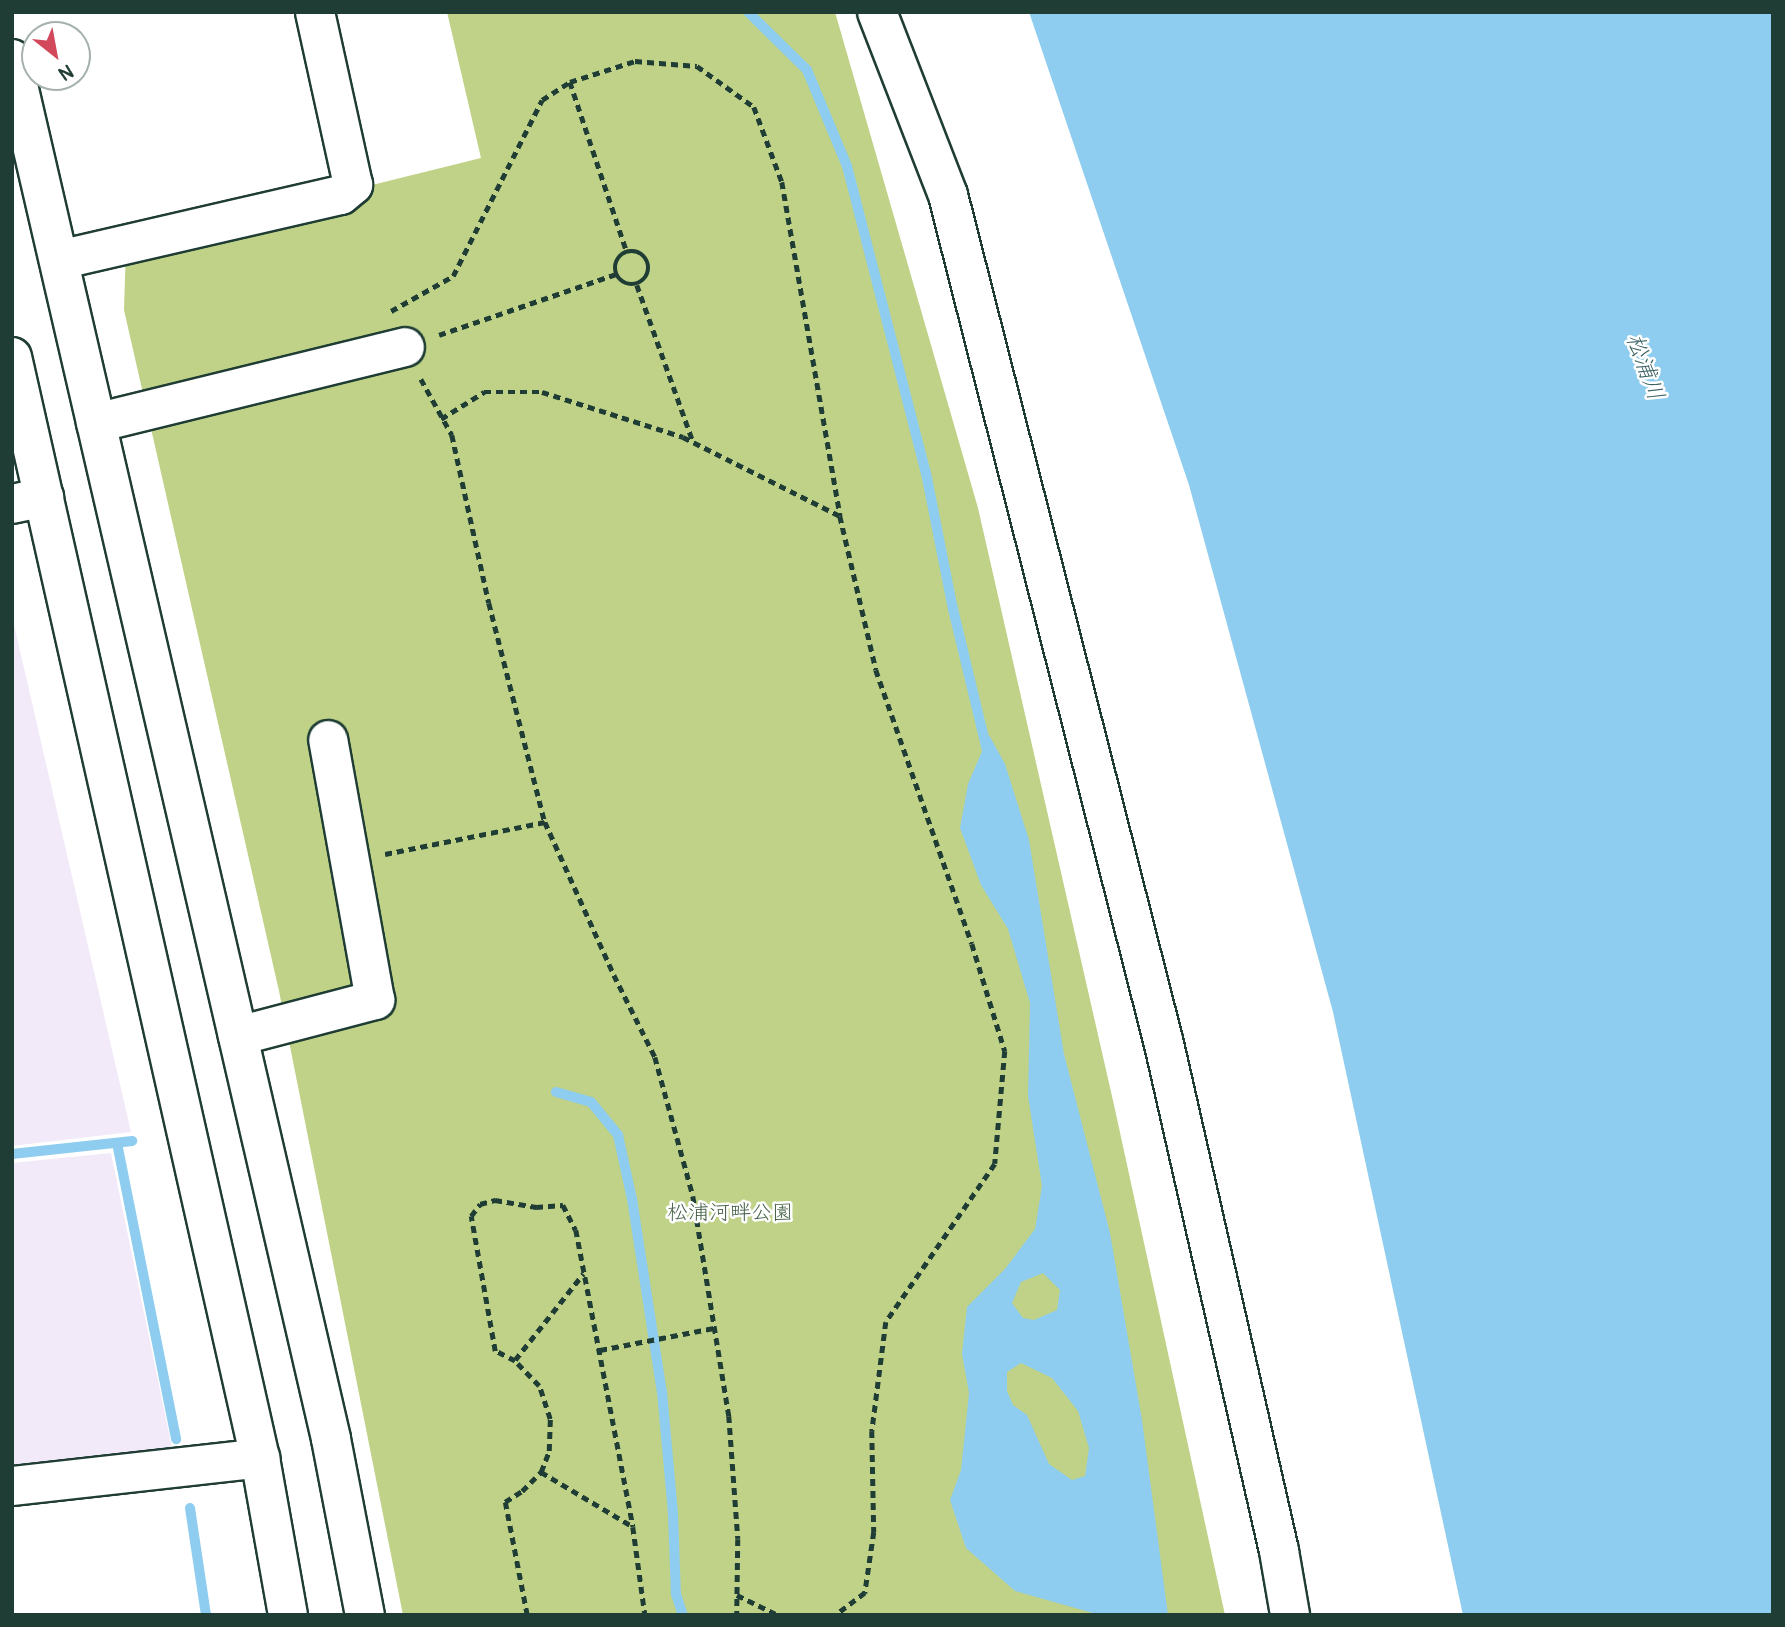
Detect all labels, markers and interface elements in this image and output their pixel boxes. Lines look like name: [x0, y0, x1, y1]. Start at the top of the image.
north arrow: [21, 21, 91, 91]
text: N: [54, 59, 77, 86]
water label: 松浦川: [1620, 330, 1670, 404]
park label: 松浦河畔公園: [667, 1200, 793, 1226]

